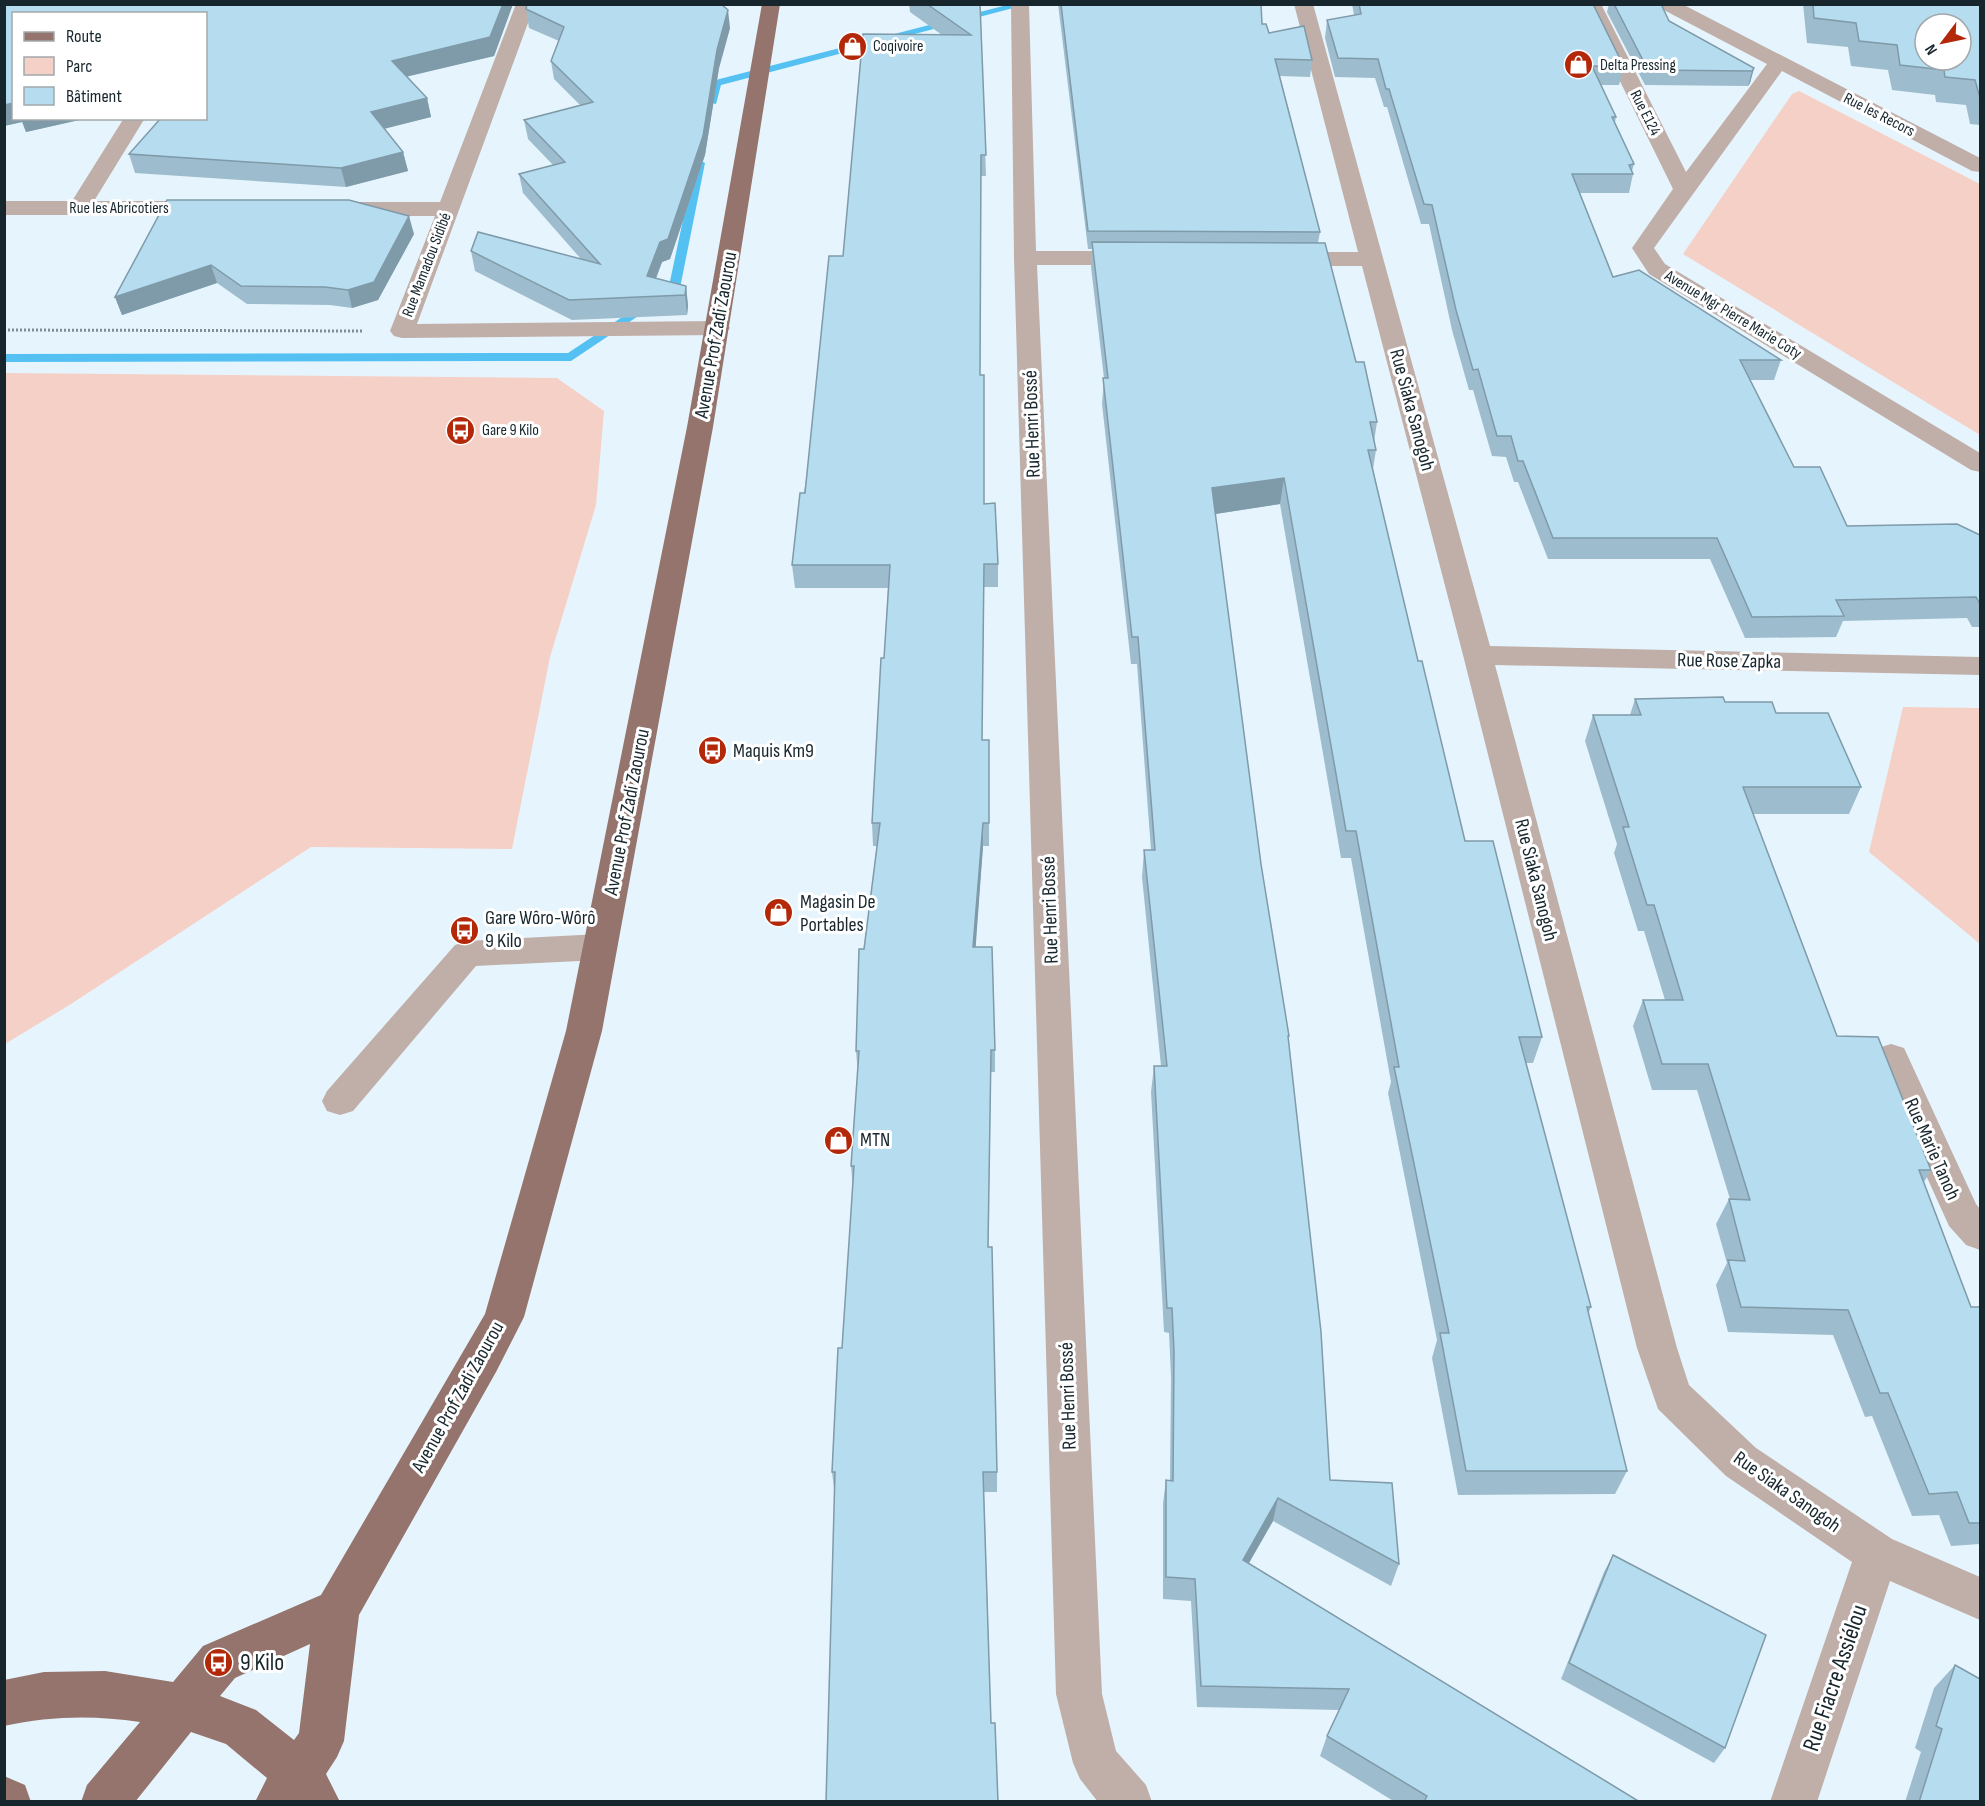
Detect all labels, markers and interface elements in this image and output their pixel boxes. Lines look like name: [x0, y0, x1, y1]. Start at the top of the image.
legend: [12, 12, 207, 120]
north arrow: [1913, 12, 1973, 72]
text: Route: [66, 26, 102, 47]
shop icon: Coqivoire: [836, 30, 868, 62]
place label: Coqivoire: [873, 37, 923, 56]
text: N: [1921, 40, 1942, 58]
shop icon: Delta Pressing: [1563, 49, 1595, 81]
text: Parc: [66, 56, 92, 77]
place label: Delta Pressing: [1600, 56, 1676, 75]
text: Bâtiment: [66, 86, 122, 107]
street label: Rue E124: [1626, 87, 1665, 139]
street label: Rue les Recors: [1840, 89, 1918, 141]
street label: Rue les Abricotiers: [69, 199, 169, 218]
street label: Rue Mamadou Sidibé: [398, 210, 456, 320]
street label: Avenue Prof Zadi Zaourou: [689, 250, 742, 421]
street label: Avenue Mgr Pierre Marie Coty: [1660, 266, 1805, 363]
street label: Rue Siaka Sanogoh: [1384, 346, 1440, 474]
street label: Rue Henri Bossé: [1018, 370, 1046, 478]
bus stop icon: Gare 9 Kilo: [445, 414, 477, 446]
place label: Gare 9 Kilo: [482, 421, 539, 440]
street label: Rue Rose Zapka: [1677, 648, 1781, 674]
street label: Avenue Prof Zadi Zaourou: [599, 727, 655, 898]
bus stop icon: Maquis Km9: [696, 735, 728, 767]
place label: Maquis Km9: [733, 739, 814, 763]
street label: Rue Siaka Sanogoh: [1509, 816, 1563, 944]
street label: Rue Henri Bossé: [1036, 856, 1064, 964]
place label: Magasin De Portables: [800, 890, 876, 937]
shop icon: Magasin De Portables: [763, 897, 795, 929]
place label: Gare Wôro-Wôrô 9 Kilo: [485, 906, 595, 953]
bus stop icon: Gare Wôro-Wôrô 9 Kilo: [448, 914, 480, 946]
street label: Rue Marie Tanoh: [1899, 1094, 1965, 1204]
shop icon: MTN: [823, 1124, 855, 1156]
place label: MTN: [860, 1128, 890, 1152]
street label: Avenue Prof Zadi Zaourou: [406, 1317, 509, 1477]
street label: Rue Henri Bossé: [1054, 1342, 1082, 1450]
street label: Rue Siaka Sanogoh: [1729, 1446, 1845, 1538]
street label: Rue Fiacre Assiélou: [1796, 1601, 1874, 1755]
bus stop icon: 9 Kilo: [203, 1646, 235, 1678]
place label: 9 Kilo: [240, 1648, 284, 1677]

